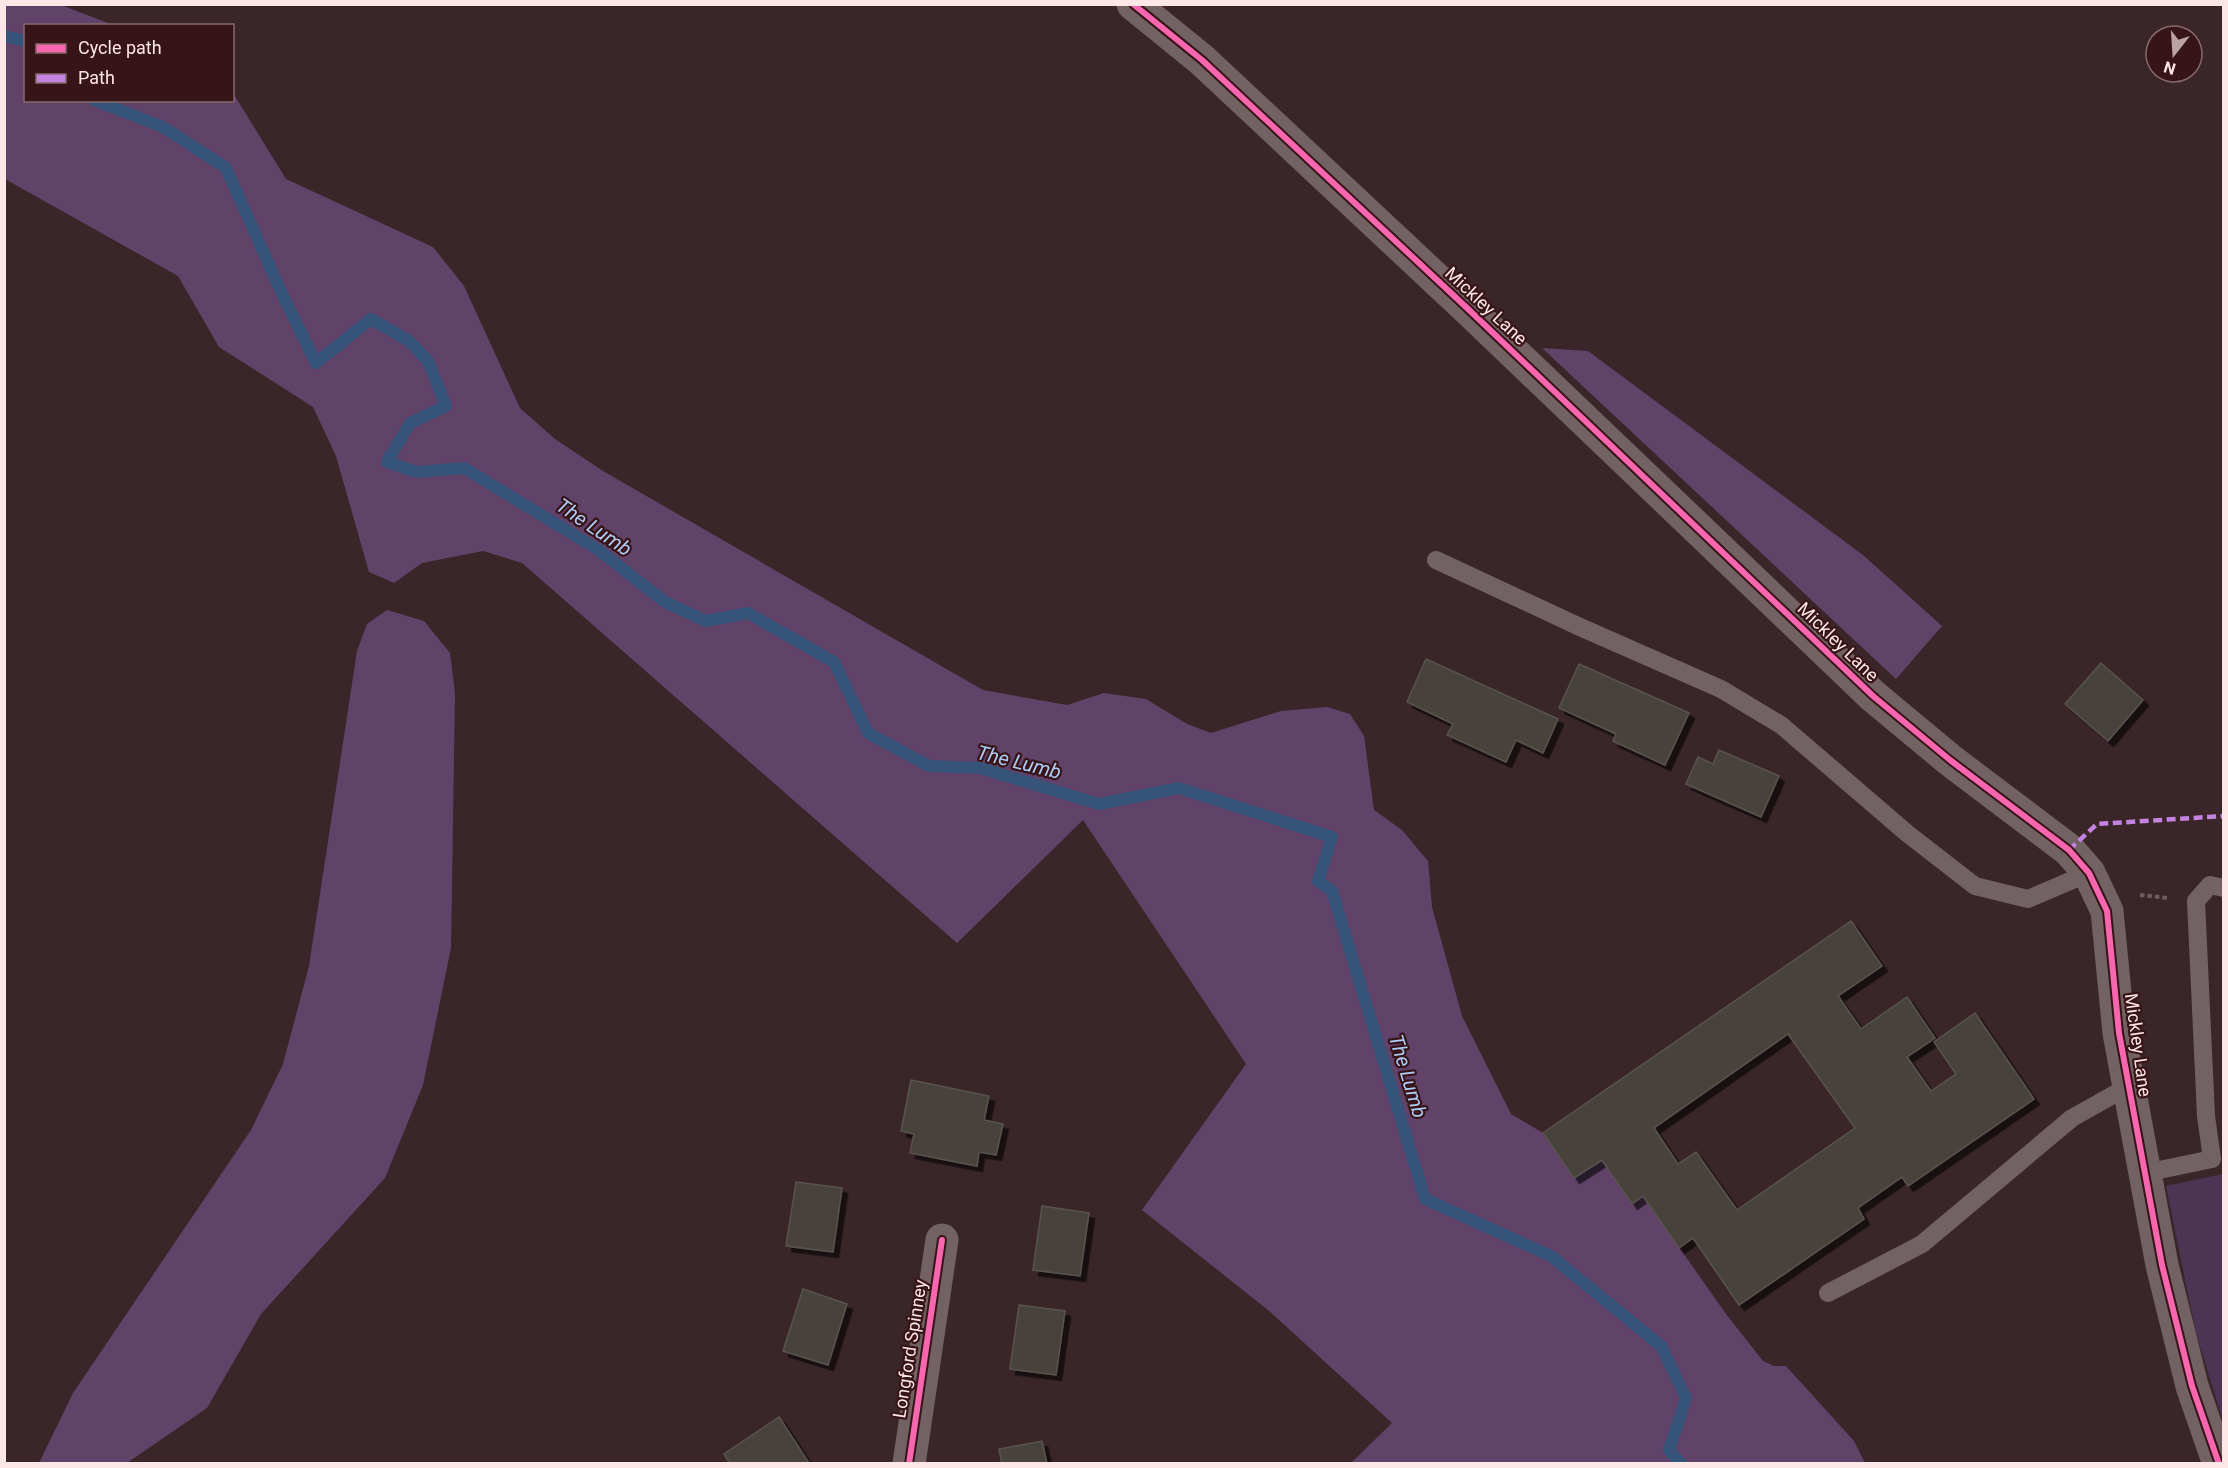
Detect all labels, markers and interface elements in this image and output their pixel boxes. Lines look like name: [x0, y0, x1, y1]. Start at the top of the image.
legend: [24, 24, 234, 102]
north arrow: [2144, 24, 2204, 84]
text: Cycle path: [78, 37, 162, 58]
text: N: [2162, 57, 2178, 79]
text: Path: [78, 67, 115, 88]
street label: Mickley Lane: [1441, 262, 1532, 349]
water label: The Lumb: [552, 493, 636, 561]
street label: Mickley Lane: [1794, 598, 1883, 685]
water label: The Lumb: [974, 740, 1064, 784]
street label: Mickley Lane: [2121, 992, 2156, 1098]
water label: The Lumb: [1384, 1031, 1432, 1121]
street label: Longford Spinney: [888, 1278, 931, 1420]

